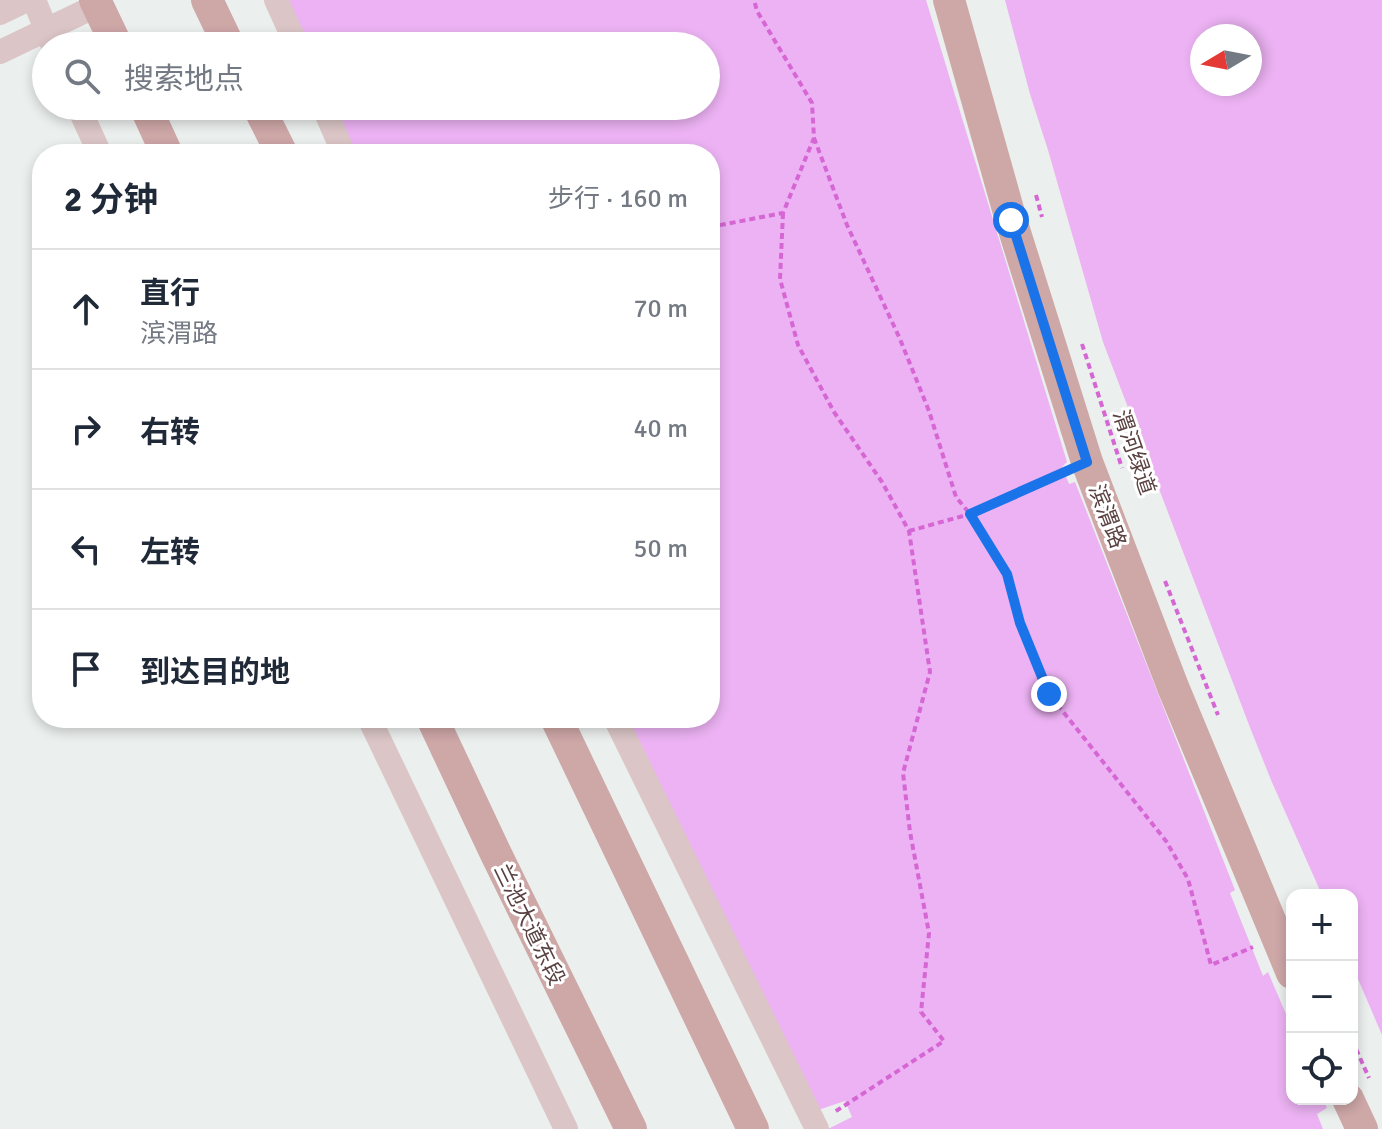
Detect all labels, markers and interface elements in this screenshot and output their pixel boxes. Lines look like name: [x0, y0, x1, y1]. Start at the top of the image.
north arrow: [1190, 24, 1262, 96]
search box: [32, 32, 720, 120]
icon: search: [60, 54, 104, 98]
text: 搜索地点: [124, 61, 244, 98]
text: 2 分钟: [64, 179, 158, 221]
text: 步行 · 160 m: [548, 183, 688, 215]
route start: [993, 202, 1029, 238]
text: 直行: [140, 275, 200, 312]
icon: ahead: [64, 287, 108, 331]
text: 70 m: [633, 293, 688, 325]
text: 滨渭路: [140, 318, 218, 350]
street label: 渭河绿道: [1107, 406, 1162, 498]
icon: right: [64, 407, 108, 451]
text: 40 m: [633, 413, 688, 445]
text: 右转: [140, 414, 200, 451]
street label: 滨渭路: [1083, 481, 1132, 552]
icon: left: [64, 527, 108, 571]
text: 50 m: [633, 533, 688, 565]
text: 左转: [140, 534, 200, 571]
icon: arrive: [64, 647, 108, 691]
text: 到达目的地: [140, 654, 290, 691]
route end: [1031, 676, 1067, 712]
street label: 兰池大道东段: [488, 859, 571, 989]
map controls: [1286, 889, 1358, 1105]
button: +: [1286, 889, 1358, 961]
button: −: [1286, 961, 1358, 1033]
button: locate: [1286, 1033, 1358, 1105]

